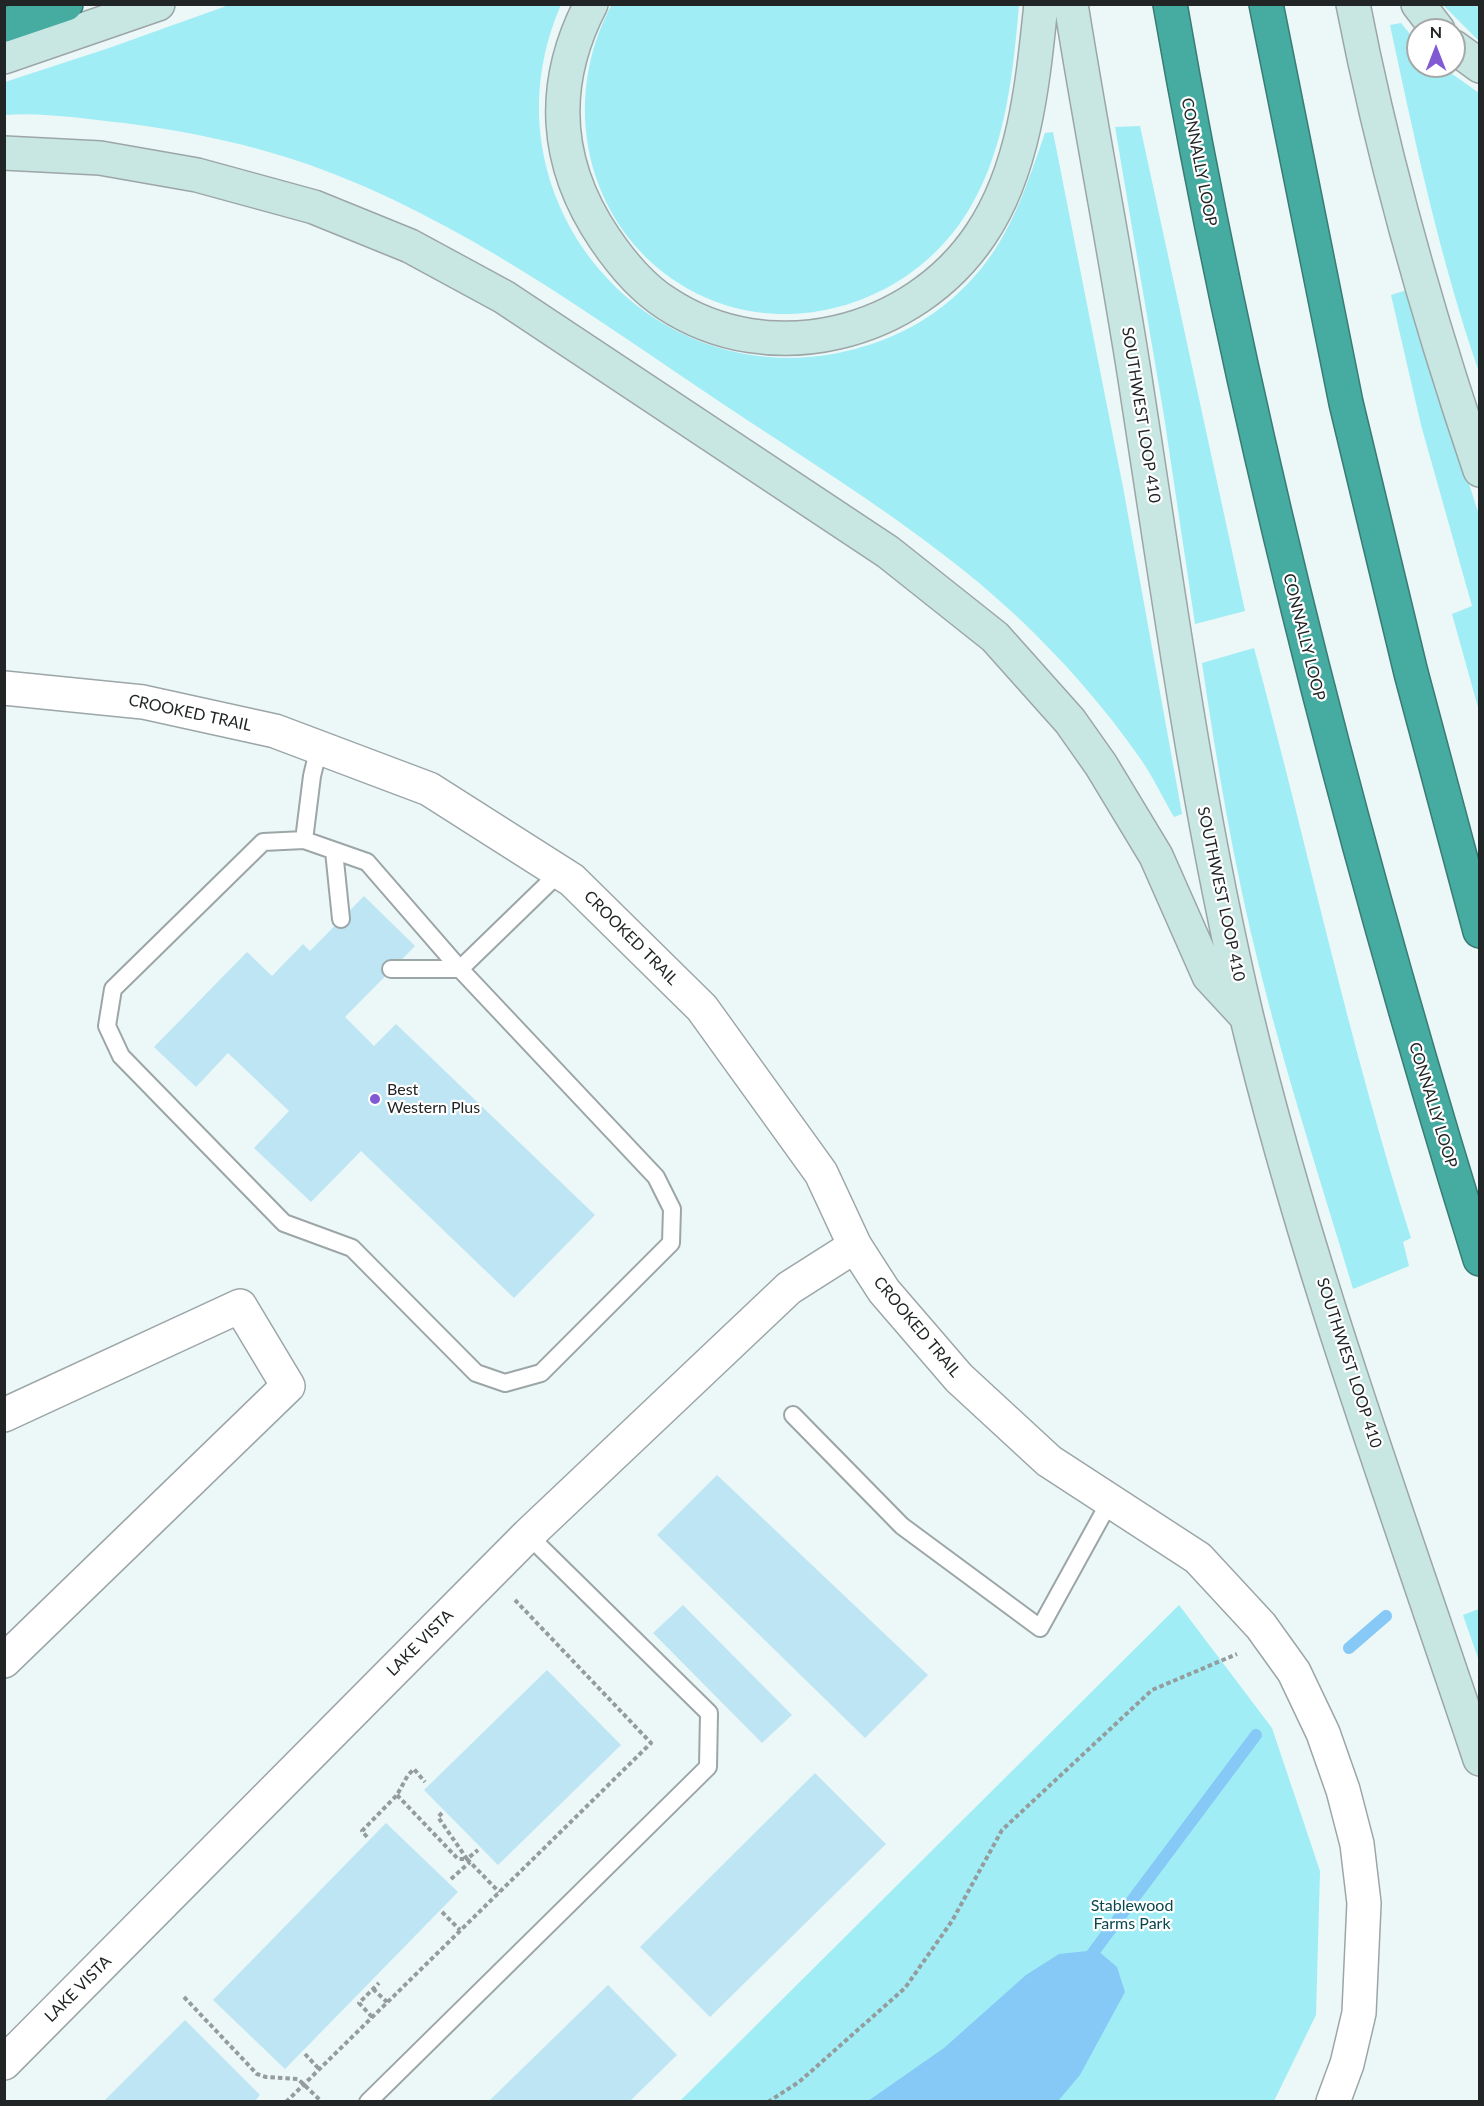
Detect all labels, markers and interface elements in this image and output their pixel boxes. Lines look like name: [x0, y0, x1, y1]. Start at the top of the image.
north arrow: [1406, 18, 1466, 78]
text: N: [1430, 22, 1442, 41]
street label: CONNALLY LOOP: [1177, 96, 1221, 228]
street label: SOUTHWEST LOOP 410: [1118, 326, 1164, 504]
street label: CONNALLY LOOP: [1279, 571, 1329, 703]
street label: CROOKED TRAIL: [127, 691, 253, 735]
street label: SOUTHWEST LOOP 410: [1193, 805, 1249, 983]
street label: CROOKED TRAIL: [580, 887, 682, 989]
street label: CONNALLY LOOP: [1405, 1040, 1461, 1170]
place label: Best Western Plus: [387, 1080, 480, 1118]
marker: Best Western Plus: [368, 1092, 382, 1106]
street label: CROOKED TRAIL: [869, 1273, 965, 1381]
street label: SOUTHWEST LOOP 410: [1312, 1275, 1386, 1451]
street label: LAKE VISTA: [383, 1606, 457, 1680]
park label: Stablewood Farms Park: [1091, 1896, 1173, 1934]
street label: LAKE VISTA: [41, 1952, 115, 2026]

